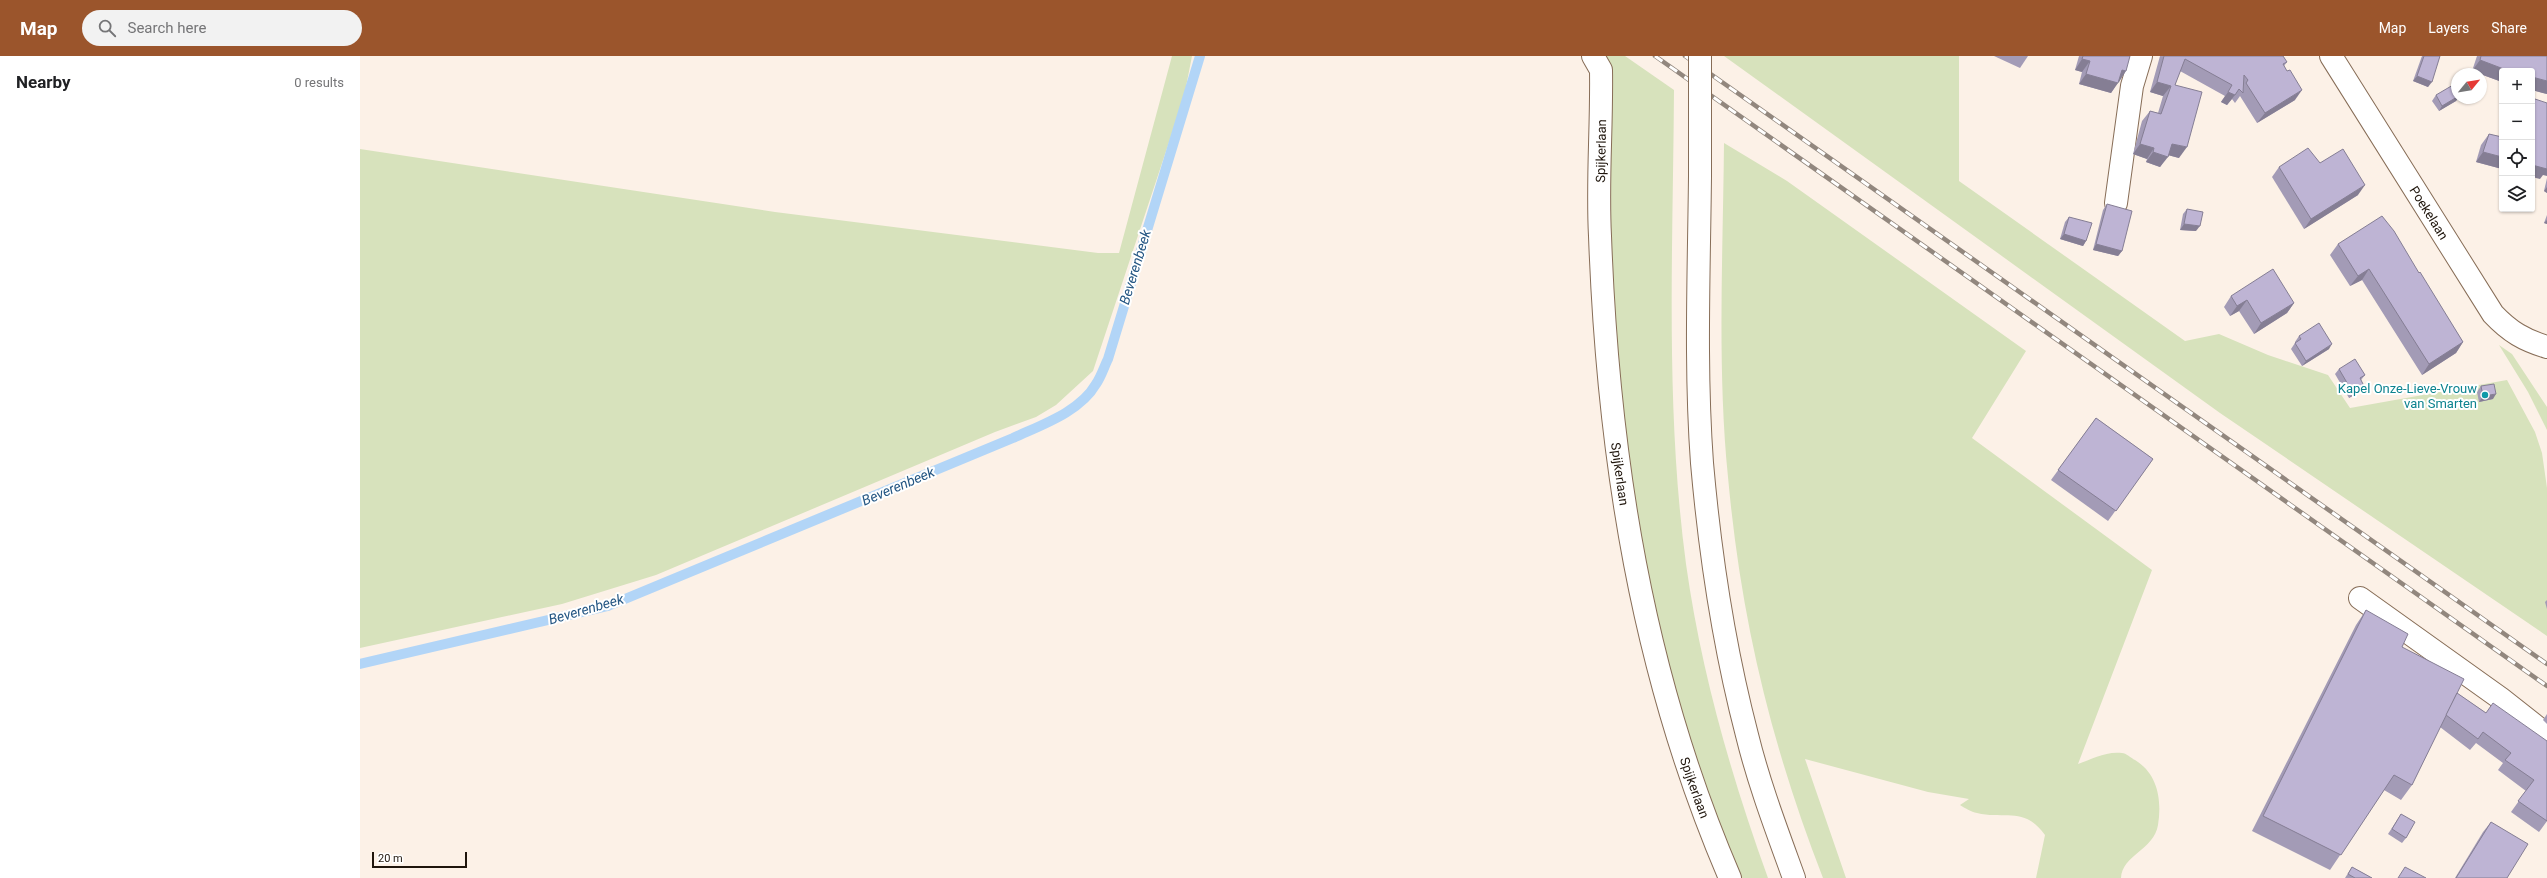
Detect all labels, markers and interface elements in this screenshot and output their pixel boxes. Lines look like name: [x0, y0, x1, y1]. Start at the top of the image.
search box: [82, 10, 362, 46]
text: Map: [20, 17, 58, 40]
icon: search: [96, 17, 118, 39]
text: Search here: [128, 19, 206, 37]
text: Map: [2379, 20, 2406, 36]
text: Layers: [2428, 20, 2469, 36]
text: Share: [2491, 20, 2527, 36]
north arrow: [2451, 68, 2487, 104]
map controls: [2499, 68, 2535, 212]
button: +: [2499, 68, 2535, 104]
text: Nearby: [16, 72, 71, 92]
text: 0 results: [294, 75, 344, 90]
button: −: [2499, 104, 2535, 140]
street label: Spijkerlaan: [1593, 119, 1609, 183]
button: locate: [2499, 140, 2535, 176]
button: layers: [2499, 176, 2535, 212]
street label: Poekelaan: [2407, 183, 2452, 242]
water label: Beverenbeek: [1116, 227, 1154, 306]
place label: Kapel Onze-Lieve-Vrouw van Smarten: [2338, 381, 2477, 411]
marker: Kapel Onze-Lieve-Vrouw van Smarten: [2480, 390, 2490, 400]
street label: Spijkerlaan: [1609, 441, 1632, 507]
water label: Beverenbeek: [859, 463, 938, 508]
water label: Beverenbeek: [547, 590, 626, 627]
street label: Spijkerlaan: [1677, 755, 1713, 820]
scale bar: [372, 850, 467, 869]
text: 20 m: [378, 852, 403, 865]

